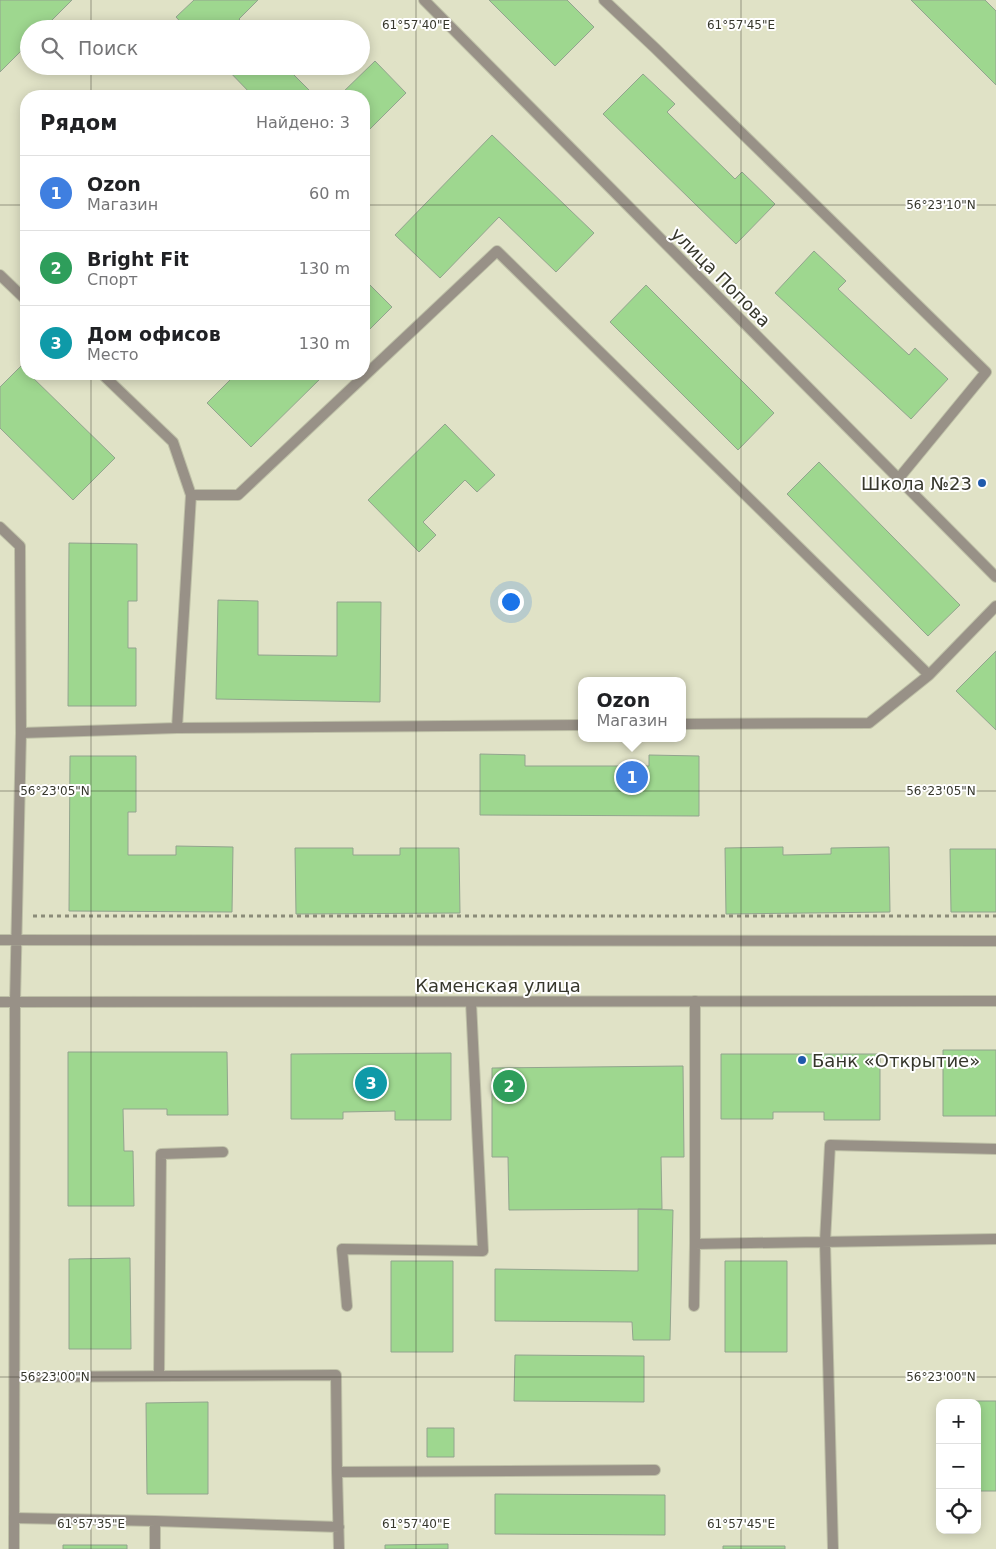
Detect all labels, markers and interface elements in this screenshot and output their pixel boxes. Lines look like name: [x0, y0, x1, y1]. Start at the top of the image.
text: 61°57'40"E: [382, 18, 450, 32]
text: 61°57'45"E: [707, 18, 775, 32]
search box: [20, 20, 370, 75]
icon: search: [38, 34, 66, 62]
text: Поиск: [78, 37, 138, 59]
text: Рядом: [40, 111, 117, 135]
text: Найдено: 3: [256, 113, 350, 132]
text: Ozon: [87, 173, 141, 195]
text: 1: [50, 184, 62, 203]
text: 60 m: [309, 184, 350, 203]
text: Магазин: [87, 195, 158, 214]
text: 56°23'10"N: [906, 198, 976, 212]
street label: улица Попова: [667, 223, 775, 331]
text: Bright Fit: [87, 248, 189, 270]
text: 2: [50, 259, 62, 278]
text: 130 m: [299, 259, 350, 278]
text: Спорт: [87, 270, 138, 289]
text: Дом офисов: [87, 323, 221, 345]
text: 3: [50, 334, 62, 353]
text: 130 m: [299, 334, 350, 353]
text: Место: [87, 345, 139, 364]
place label: Школа №23: [861, 473, 972, 494]
marker: Школа №23: [976, 477, 988, 489]
your location: [498, 589, 524, 615]
popup: [578, 677, 686, 742]
text: Ozon: [596, 689, 650, 711]
text: Магазин: [596, 711, 668, 730]
pin: 1: [616, 758, 648, 796]
text: 56°23'05"N: [20, 784, 90, 798]
text: 56°23'05"N: [906, 784, 976, 798]
street label: Каменская улица: [415, 975, 581, 996]
place label: Банк «Открытие»: [812, 1050, 980, 1071]
marker: Банк «Открытие»: [796, 1054, 808, 1066]
pin: 3: [355, 1064, 387, 1102]
pin: 2: [493, 1067, 525, 1105]
text: 56°23'00"N: [20, 1370, 90, 1384]
text: 56°23'00"N: [906, 1370, 976, 1384]
map controls: [936, 1399, 981, 1534]
button: +: [936, 1399, 981, 1444]
button: −: [936, 1444, 981, 1489]
button: locate: [936, 1489, 981, 1534]
text: 61°57'35"E: [57, 1517, 125, 1531]
text: 61°57'40"E: [382, 1517, 450, 1531]
text: 61°57'45"E: [707, 1517, 775, 1531]

